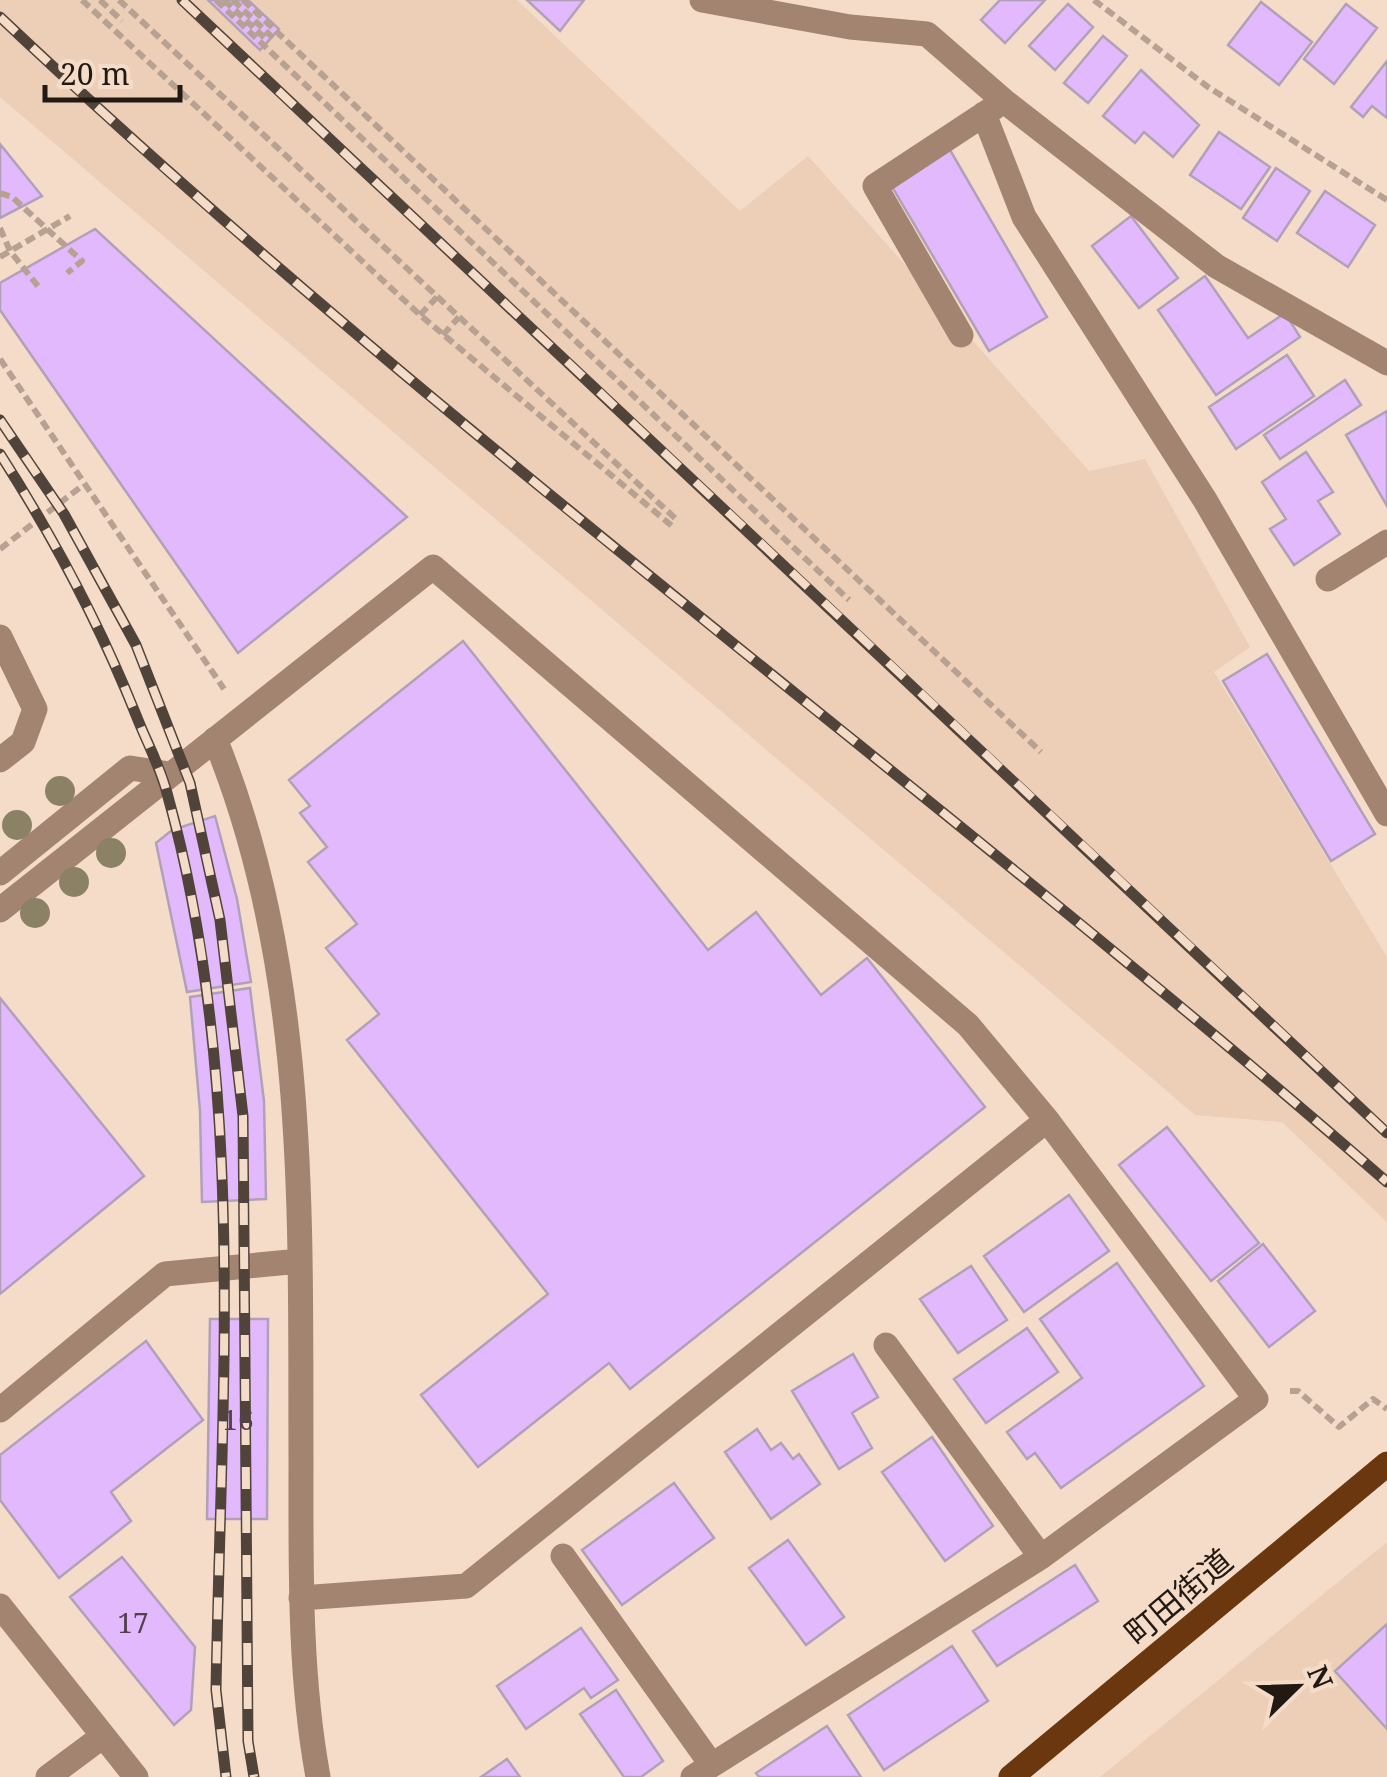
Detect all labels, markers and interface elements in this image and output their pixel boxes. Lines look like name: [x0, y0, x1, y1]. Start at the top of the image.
scale bar: [45, 40, 180, 102]
text: 20 m: [60, 53, 130, 94]
house number: 16: [222, 1400, 254, 1438]
street label: 町田街道: [1115, 1538, 1241, 1654]
house number: 17: [117, 1603, 149, 1641]
north arrow: [1247, 1637, 1347, 1737]
text: N: [1299, 1659, 1343, 1694]

